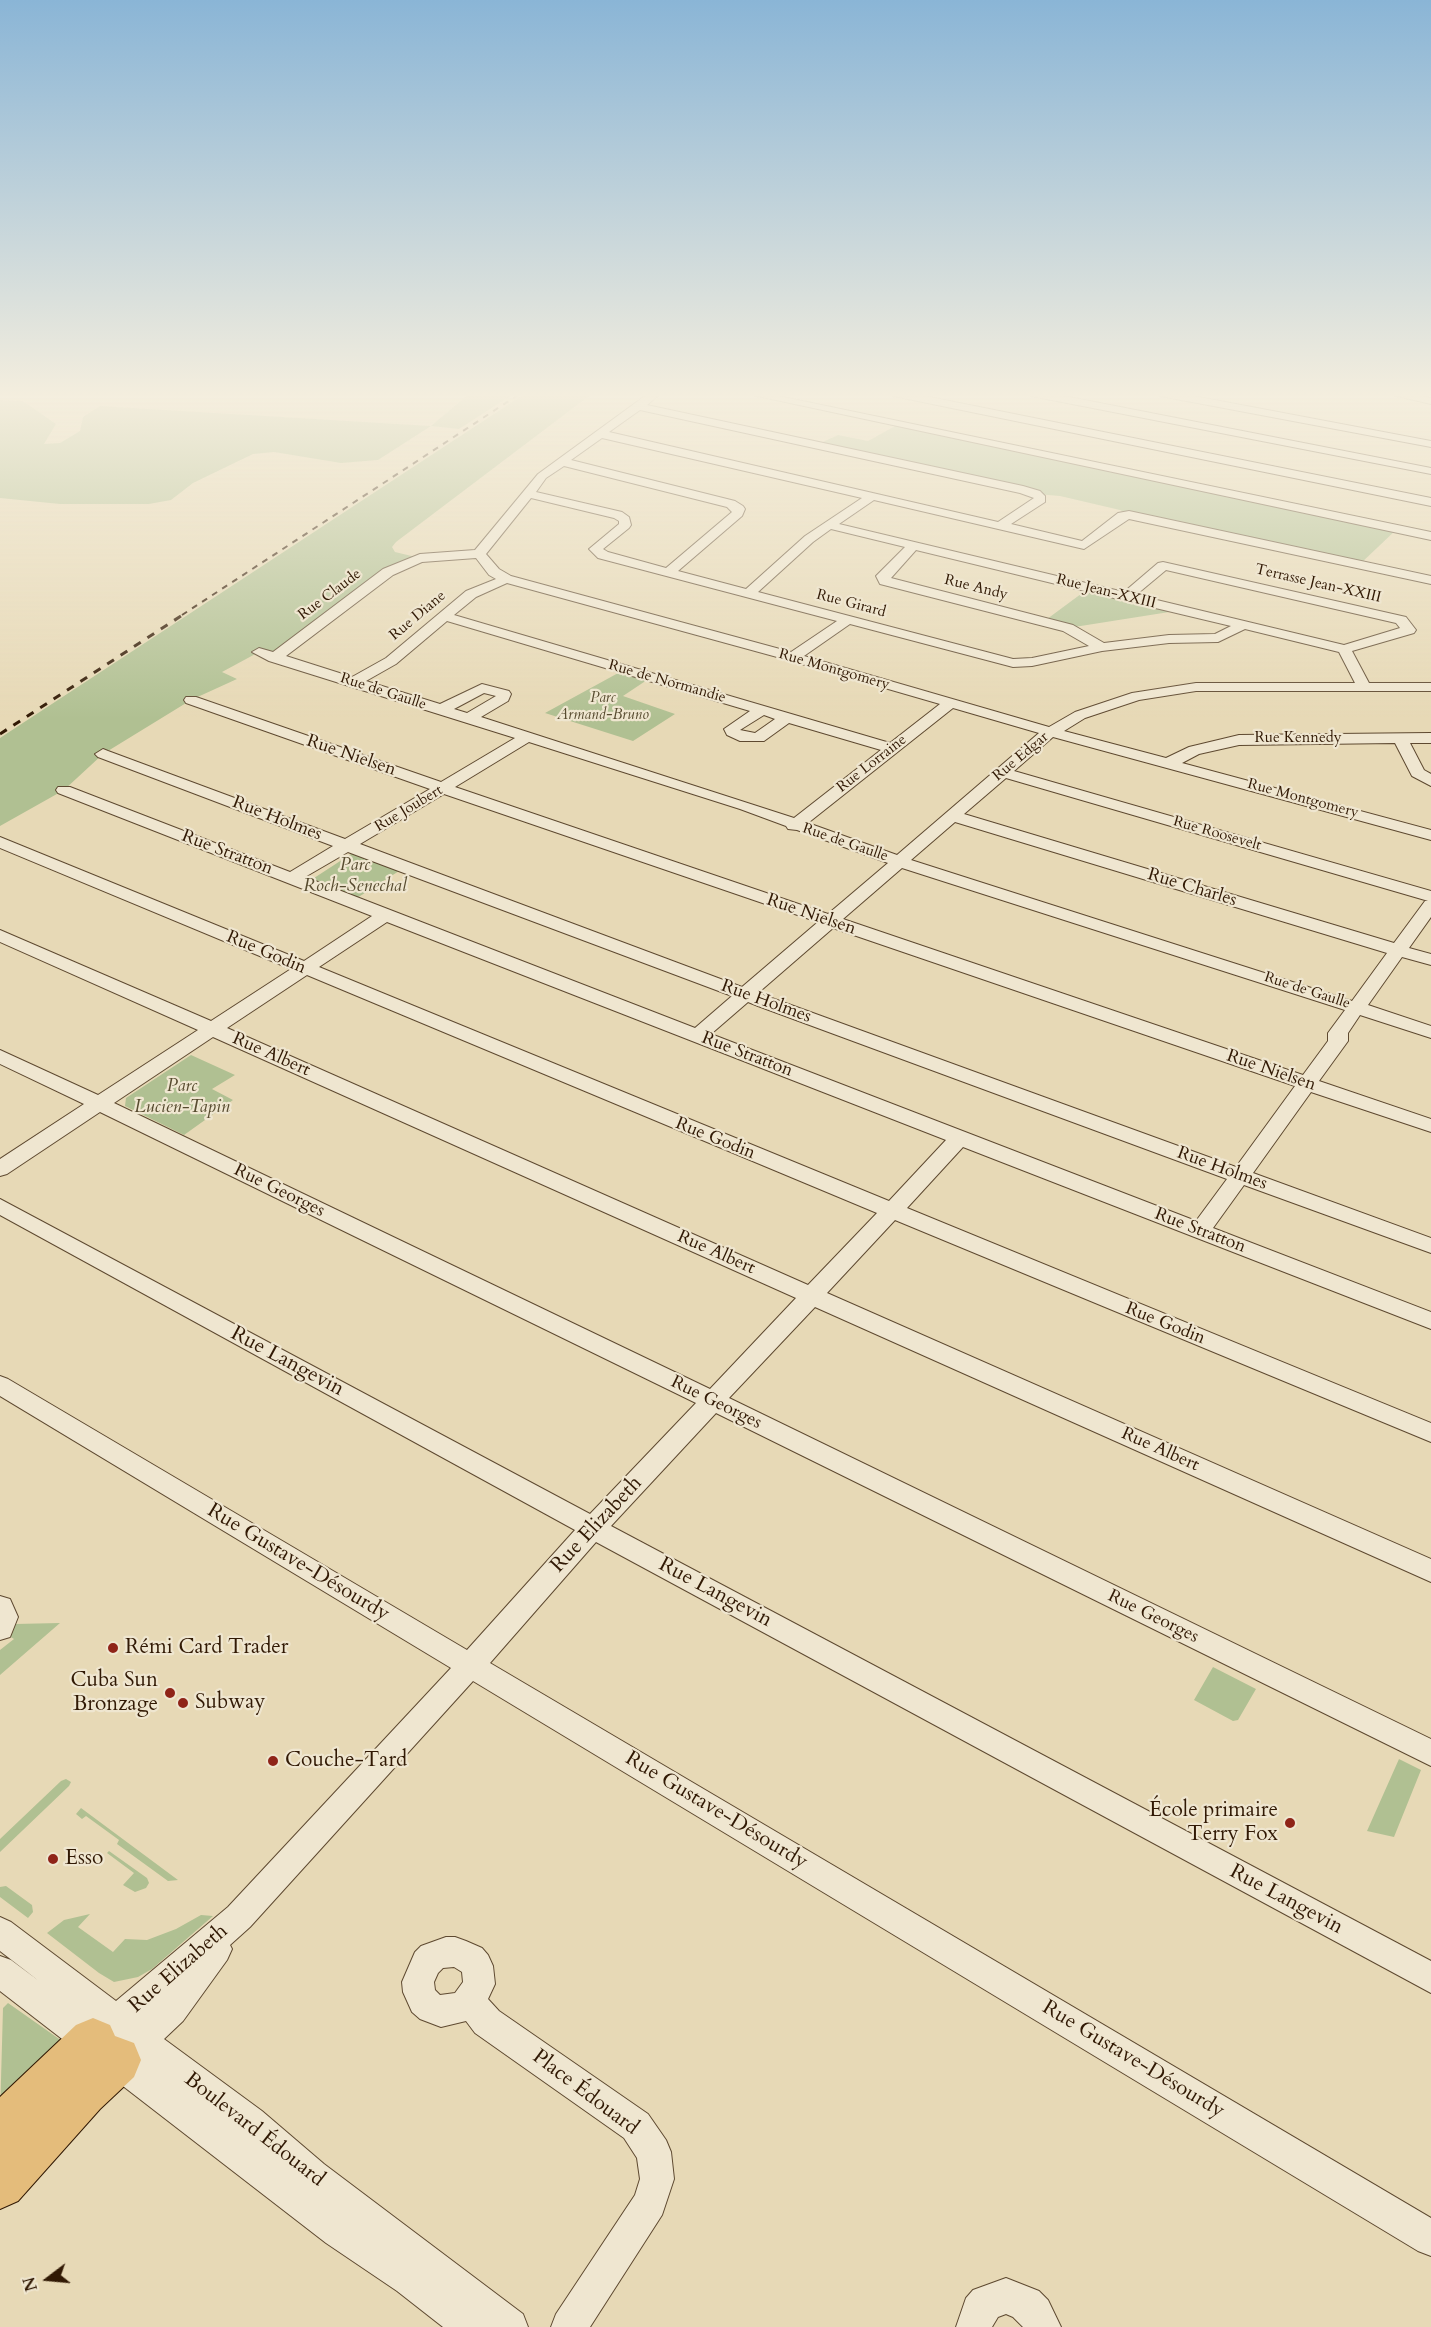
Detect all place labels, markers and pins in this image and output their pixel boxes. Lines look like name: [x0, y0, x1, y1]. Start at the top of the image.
place label: Rémi Card Trader: [125, 1635, 289, 1661]
marker: Rémi Card Trader: [106, 1641, 120, 1655]
place label: Cuba Sun Bronzage: [70, 1668, 158, 1718]
marker: Cuba Sun Bronzage: [163, 1686, 177, 1700]
place label: Subway: [195, 1690, 265, 1716]
marker: Subway: [176, 1696, 190, 1710]
place label: Couche-Tard: [285, 1748, 407, 1774]
marker: Couche-Tard: [266, 1754, 280, 1768]
place label: École primaire Terry Fox: [1149, 1798, 1278, 1848]
marker: École primaire Terry Fox: [1283, 1816, 1297, 1830]
place label: Esso: [65, 1846, 103, 1872]
marker: Esso: [46, 1852, 60, 1866]

